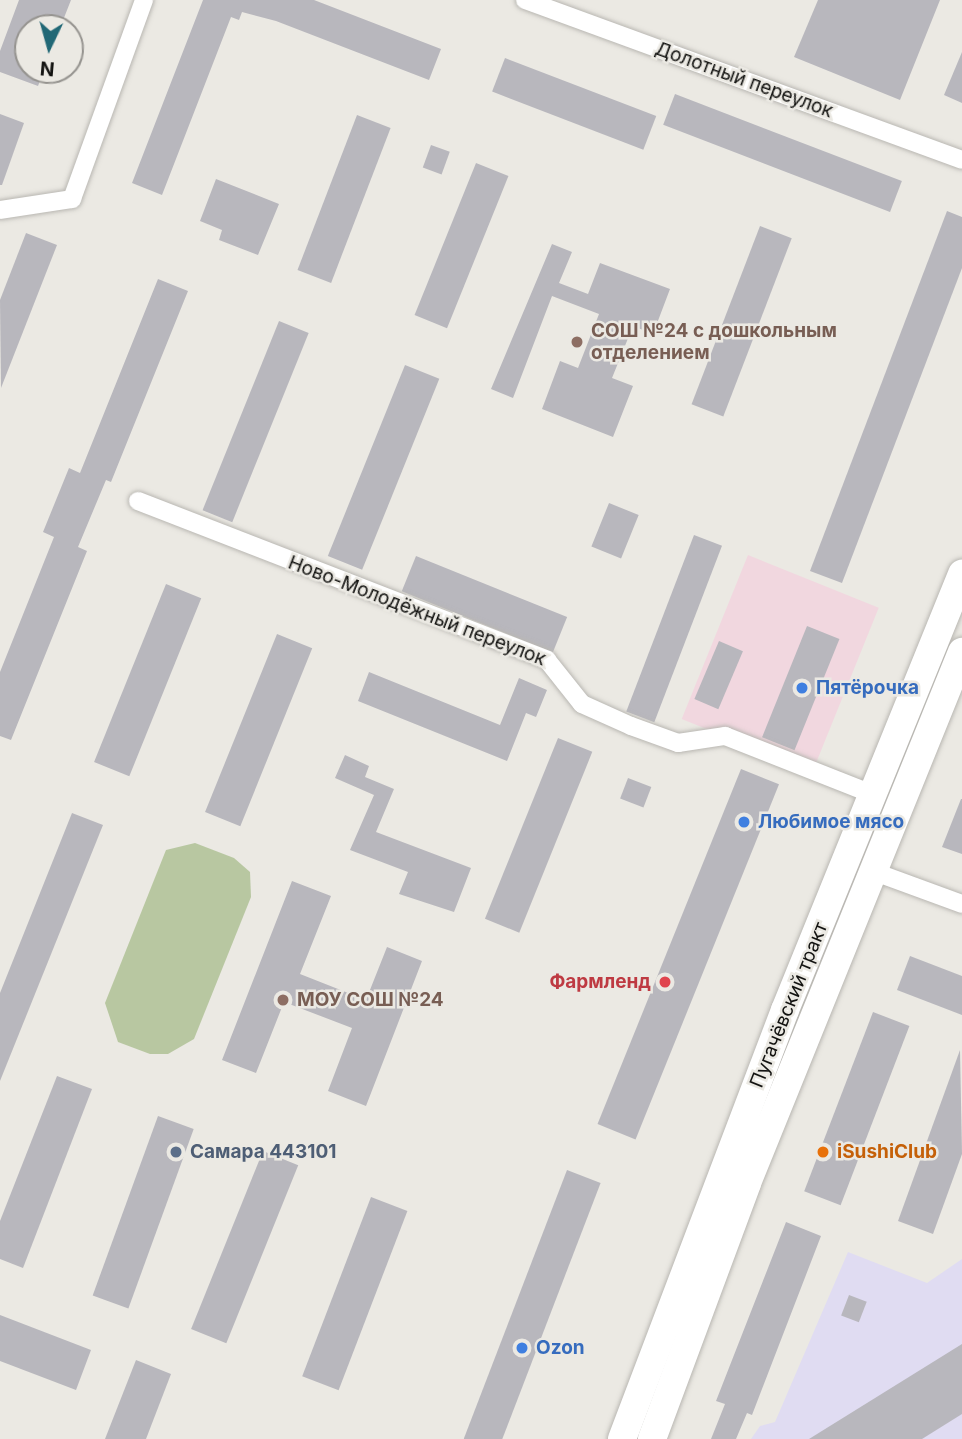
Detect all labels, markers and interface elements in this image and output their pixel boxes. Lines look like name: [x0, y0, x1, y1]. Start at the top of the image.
north arrow: [14, 14, 84, 84]
street label: Долотный переулок: [652, 37, 836, 123]
text: N: [39, 56, 56, 81]
place label: СОШ №24 с дошкольным отделением: [591, 320, 837, 364]
marker: СОШ №24 с дошкольным отделением: [569, 334, 585, 350]
street label: Ново-Молодёжный переулок: [285, 551, 549, 671]
place label: Пятёрочка: [816, 677, 919, 699]
marker: Пятёрочка: [794, 680, 810, 696]
place label: Любимое мясо: [758, 811, 904, 833]
marker: Любимое мясо: [736, 814, 752, 830]
street label: Пугачёвский тракт: [745, 919, 833, 1091]
place label: Фармленд: [549, 971, 651, 993]
marker: Фармленд: [657, 974, 673, 990]
place label: МОУ СОШ №24: [297, 989, 444, 1011]
marker: МОУ СОШ №24: [275, 992, 291, 1008]
place label: Самара 443101: [190, 1141, 336, 1163]
place label: iSushiClub: [837, 1141, 937, 1163]
marker: Самара 443101: [168, 1144, 184, 1160]
marker: iSushiClub: [815, 1144, 831, 1160]
place label: Ozon: [536, 1337, 585, 1359]
marker: Ozon: [514, 1340, 530, 1356]

